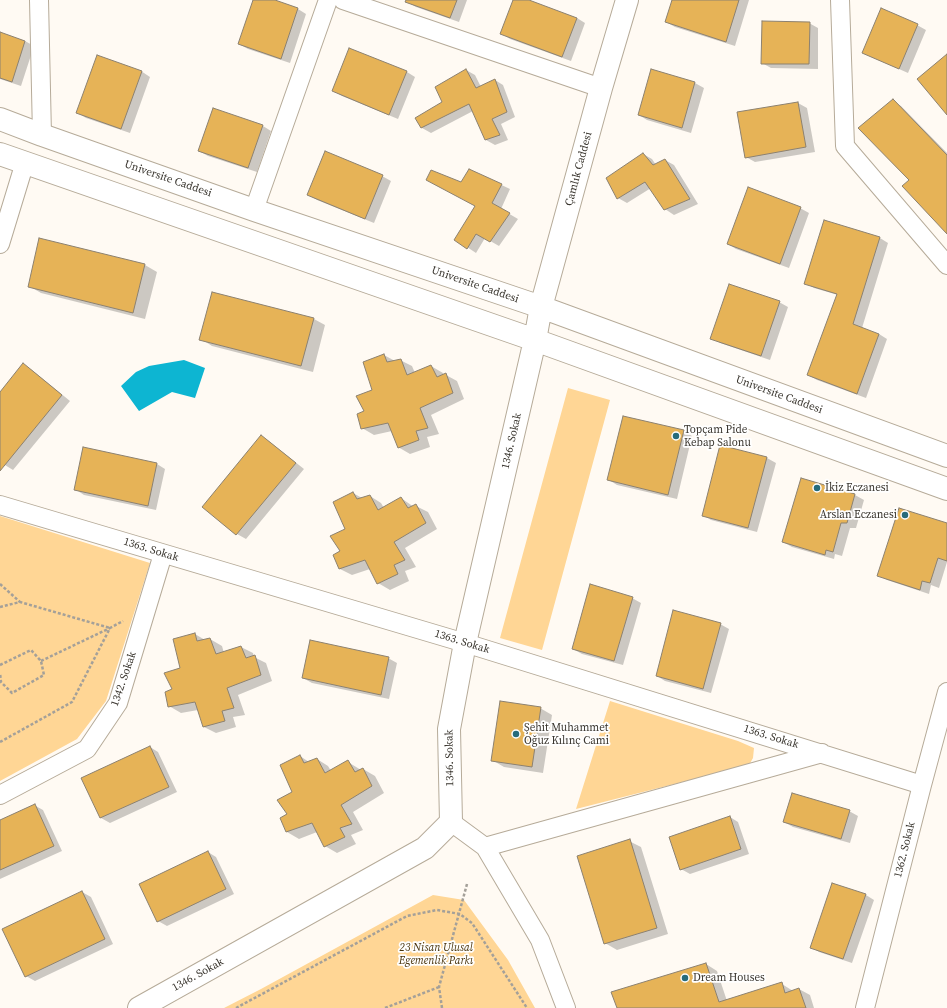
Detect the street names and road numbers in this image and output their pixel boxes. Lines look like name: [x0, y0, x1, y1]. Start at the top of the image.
street label: Çamlık Caddesi: [563, 130, 595, 208]
street label: Universite Caddesi: [123, 158, 213, 200]
street label: Universite Caddesi: [430, 264, 520, 306]
street label: Universite Caddesi: [734, 373, 824, 417]
street label: 1346. Sokak: [499, 412, 525, 470]
street label: 1363. Sokak: [122, 535, 180, 565]
street label: 1363. Sokak: [433, 627, 491, 657]
street label: 1342. Sokak: [108, 650, 140, 708]
street label: 1363. Sokak: [742, 722, 800, 752]
street label: 1346. Sokak: [443, 729, 457, 787]
street label: 1362. Sokak: [892, 821, 918, 879]
street label: 1346. Sokak: [170, 955, 226, 995]

